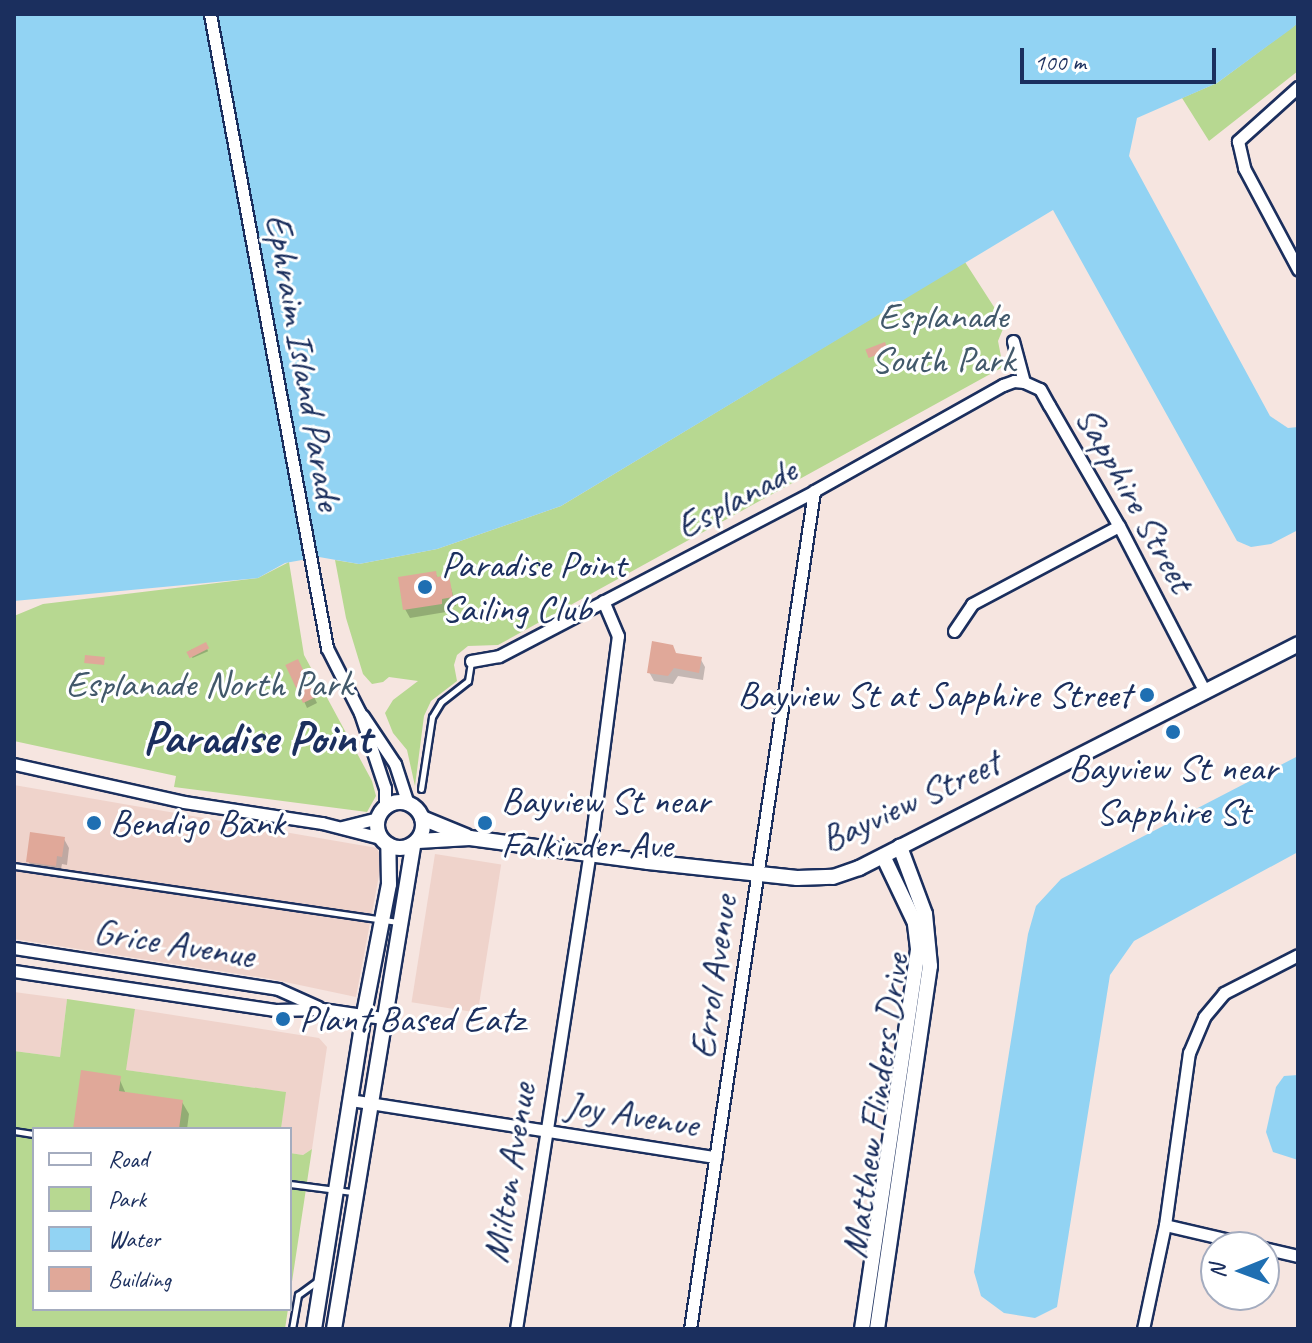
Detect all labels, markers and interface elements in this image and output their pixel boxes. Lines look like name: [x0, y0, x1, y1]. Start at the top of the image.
scale bar: [1024, 32, 1220, 82]
text: 100 m: [1034, 47, 1086, 77]
street label: Ephraim Island Parade: [255, 210, 353, 514]
park label: Esplanade South Park: [871, 293, 1015, 382]
street label: Sapphire Street: [1065, 398, 1205, 600]
street label: Esplanade: [668, 447, 804, 549]
place label: Paradise Point Sailing Club: [441, 542, 626, 632]
marker: Paradise Point Sailing Club: [416, 578, 434, 596]
park label: Esplanade North Park: [65, 661, 353, 707]
place label: Bayview St at Sapphire Street: [736, 672, 1131, 718]
marker: Bayview St at Sapphire Street: [1138, 686, 1156, 704]
district label: Paradise Point: [143, 710, 371, 766]
marker: Bayview St near Sapphire St: [1164, 723, 1182, 741]
street label: Bayview Street: [813, 740, 1007, 862]
place label: Bayview St near Sapphire St: [1069, 745, 1277, 834]
place label: Bayview St near Falkinder Ave: [501, 778, 710, 868]
place label: Bendigo Bank: [110, 800, 285, 846]
marker: Bendigo Bank: [85, 814, 103, 832]
marker: Bayview St near Falkinder Ave: [476, 814, 494, 832]
street label: Errol Avenue: [679, 893, 747, 1061]
street label: Grice Avenue: [91, 908, 257, 978]
street label: Matthew Flinders Drive: [831, 951, 919, 1261]
place label: Plant Based Eatz: [299, 996, 526, 1042]
marker: Plant Based Eatz: [274, 1010, 292, 1028]
street label: Milton Avenue: [472, 1080, 546, 1266]
street label: Joy Avenue: [562, 1081, 702, 1147]
legend: [32, 1127, 292, 1311]
text: Road: [108, 1144, 148, 1174]
text: Park: [108, 1184, 146, 1214]
text: Water: [108, 1224, 160, 1254]
north arrow: [1200, 1231, 1280, 1311]
text: Building: [108, 1264, 171, 1294]
text: N: [1204, 1264, 1232, 1278]

